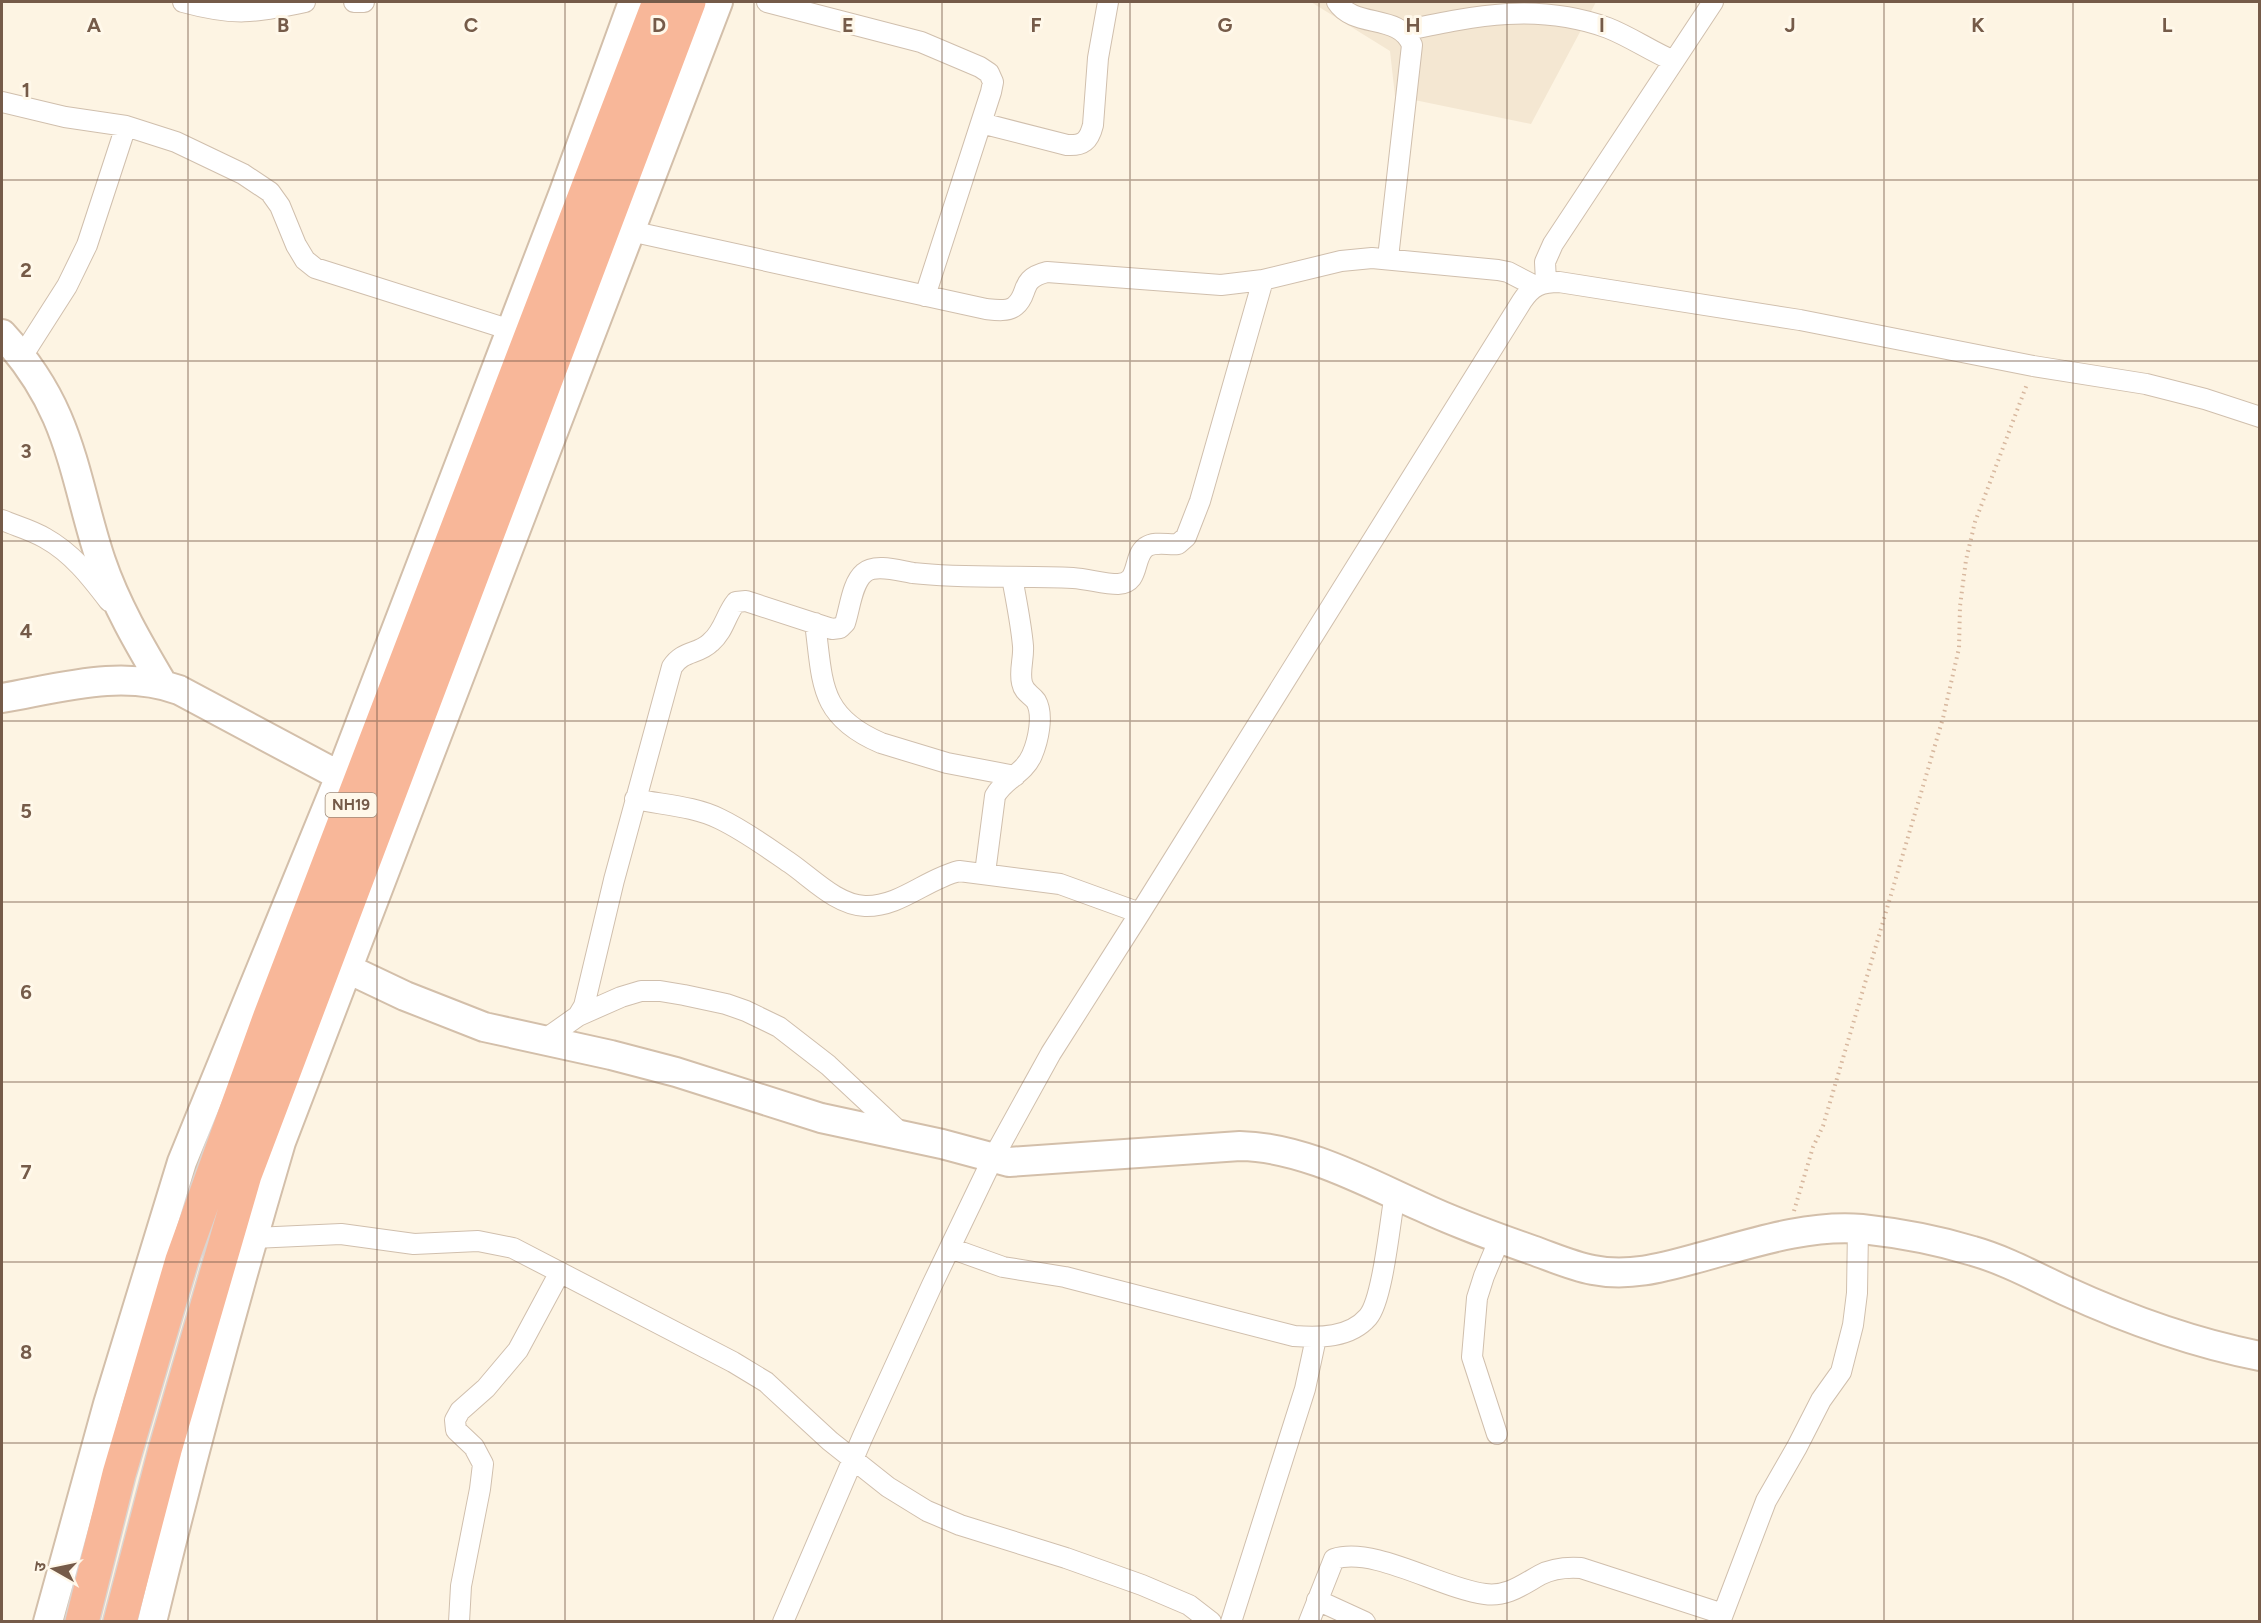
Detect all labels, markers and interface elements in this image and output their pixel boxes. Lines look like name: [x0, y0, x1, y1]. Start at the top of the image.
text: A: [87, 13, 102, 37]
text: B: [277, 13, 289, 37]
text: C: [464, 13, 478, 37]
text: D: [652, 13, 666, 37]
text: E: [842, 13, 854, 37]
text: F: [1030, 13, 1042, 37]
text: G: [1218, 13, 1233, 37]
text: H: [1406, 13, 1421, 37]
text: I: [1599, 13, 1605, 37]
text: J: [1784, 13, 1796, 37]
text: K: [1971, 13, 1985, 37]
text: L: [2162, 13, 2173, 37]
text: 1: [22, 78, 30, 102]
text: 2: [20, 258, 32, 282]
text: 3: [20, 439, 32, 463]
text: 4: [20, 619, 33, 643]
road number: NH19: [326, 793, 376, 817]
text: 5: [20, 799, 32, 823]
text: 6: [20, 980, 32, 1004]
text: 7: [20, 1160, 32, 1184]
text: 8: [20, 1340, 32, 1364]
north arrow: [24, 1539, 84, 1599]
text: उ: [30, 1560, 50, 1573]

